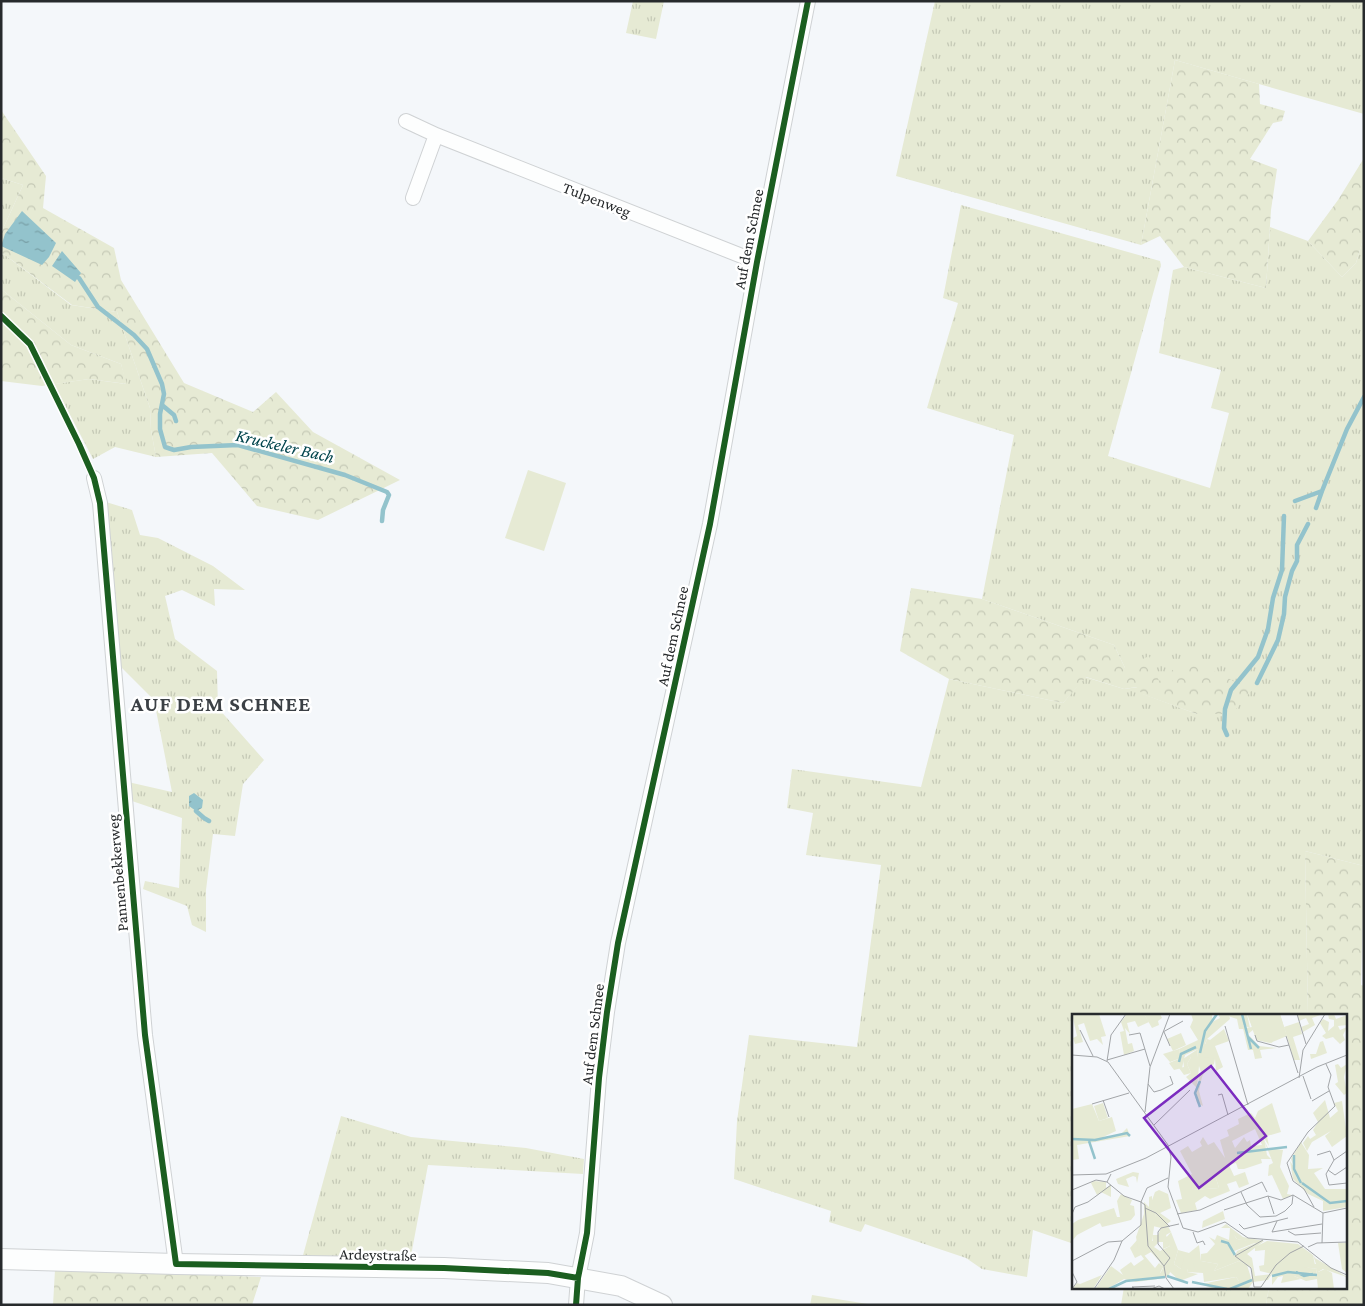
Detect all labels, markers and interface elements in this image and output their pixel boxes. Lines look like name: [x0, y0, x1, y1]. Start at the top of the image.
street label: Tulpenweg: [560, 179, 634, 221]
street label: Auf dem Schnee: [730, 188, 767, 291]
water label: Kruckeler Bach: [234, 425, 336, 467]
street label: Auf dem Schnee: [654, 585, 691, 688]
district label: AUF DEM SCHNEE: [130, 692, 311, 716]
street label: Pannenbekkerweg: [104, 813, 132, 932]
street label: Auf dem Schnee: [578, 983, 607, 1086]
inset map: [1072, 1014, 1348, 1288]
street label: Ardeystraße: [339, 1245, 417, 1265]

